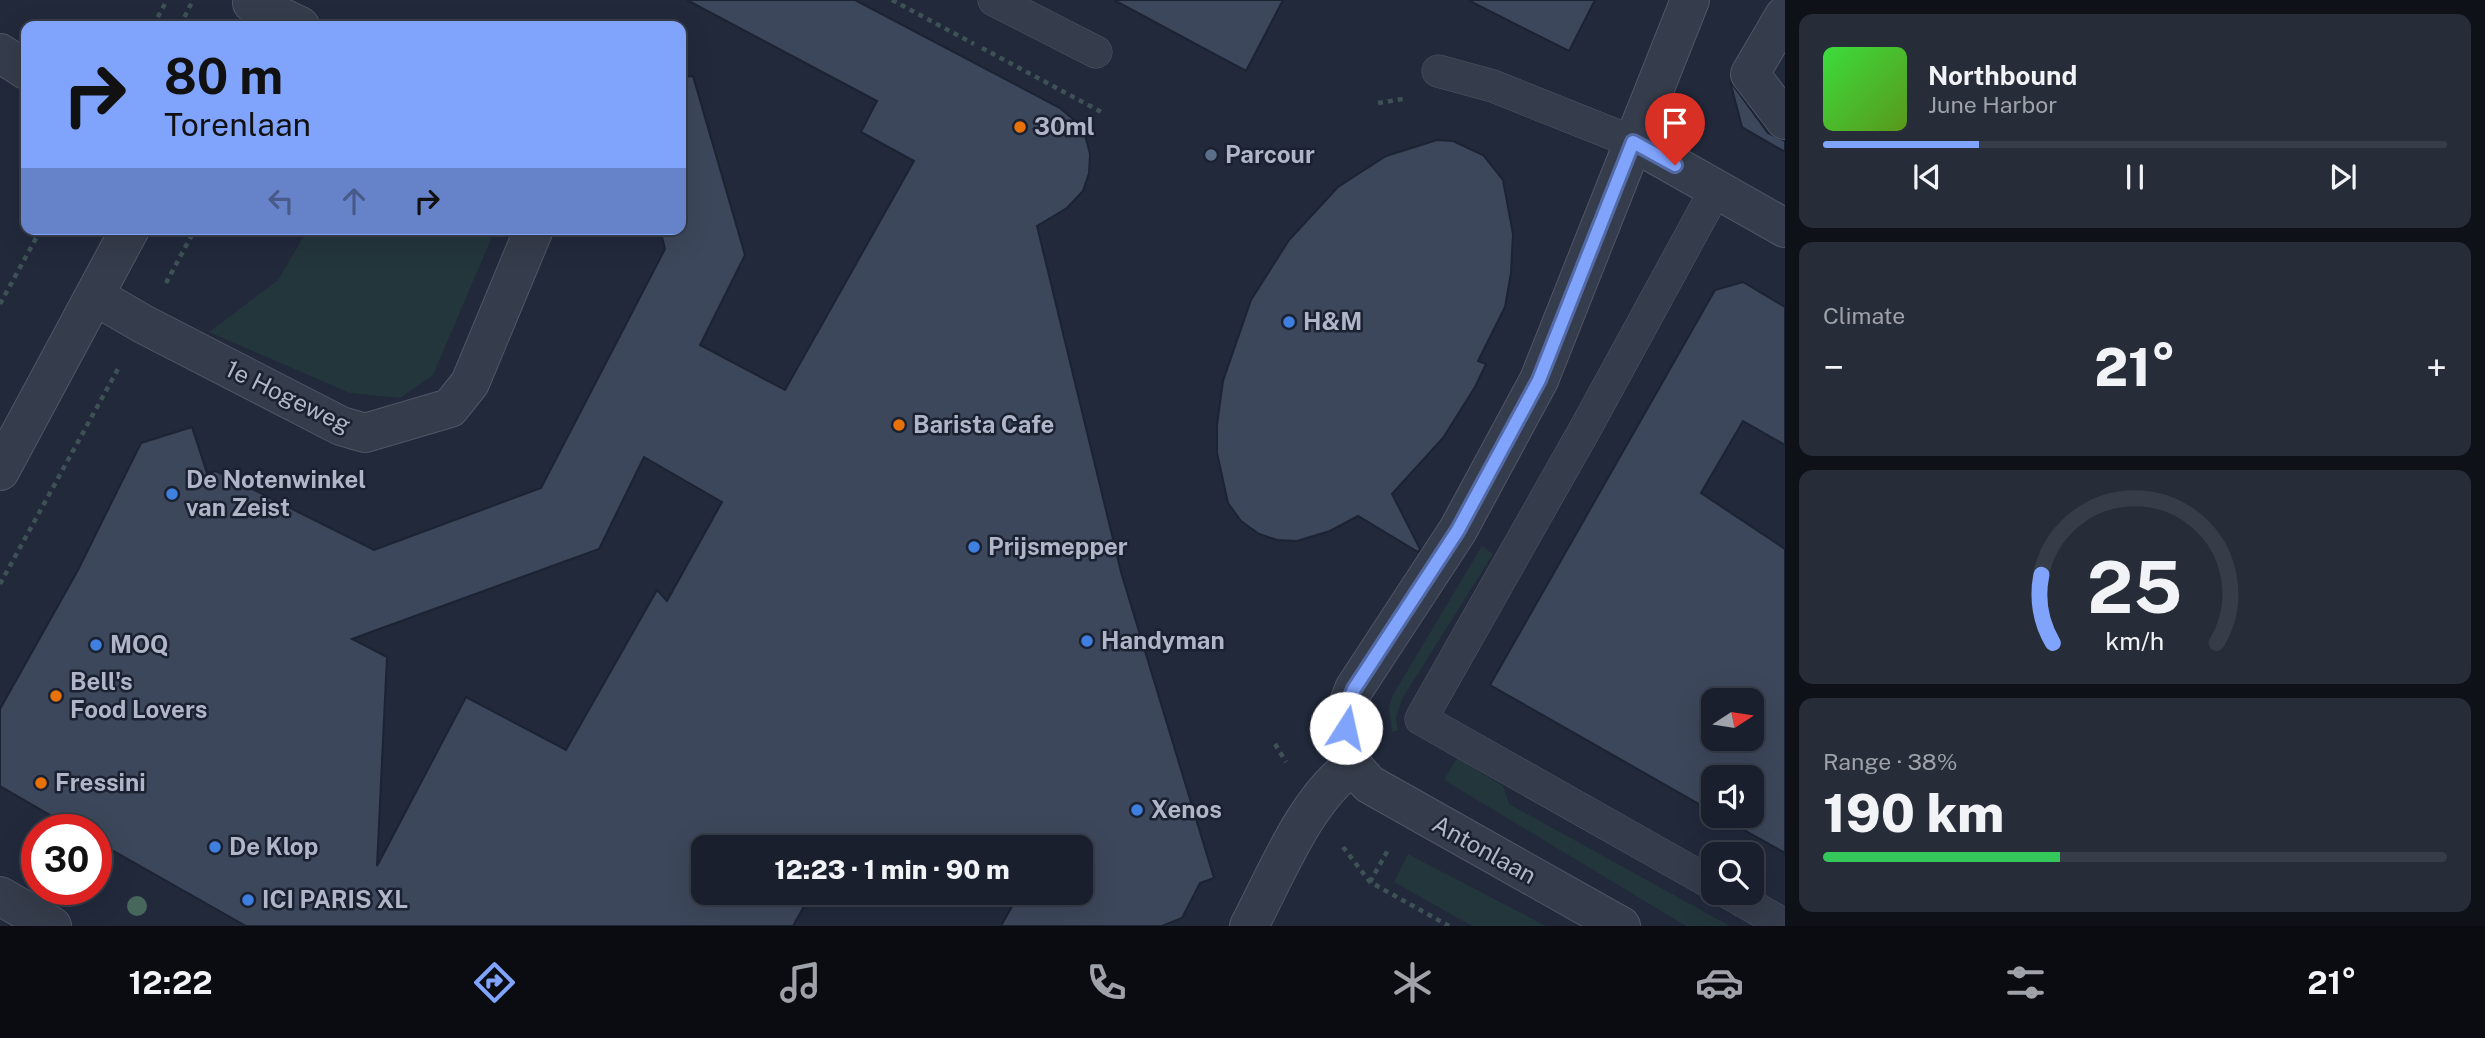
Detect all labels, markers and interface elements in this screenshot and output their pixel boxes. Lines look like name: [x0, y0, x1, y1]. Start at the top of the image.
text: 80 m: [164, 47, 283, 105]
icon: right: [49, 49, 140, 140]
text: Northbound: [1928, 60, 2077, 91]
text: June Harbor: [1928, 91, 2057, 118]
pin: [1645, 93, 1705, 165]
icon: arrive: [1656, 104, 1694, 142]
text: Torenlaan: [164, 106, 311, 143]
place label: 30ml: [1034, 112, 1095, 140]
marker: 30ml: [1012, 119, 1028, 135]
place label: Parcour: [1225, 140, 1315, 168]
marker: Parcour: [1203, 147, 1219, 163]
icon: previous: [1908, 158, 1946, 196]
icon: pause: [2116, 158, 2154, 196]
icon: next: [2324, 158, 2362, 196]
icon: left: [262, 182, 300, 220]
icon: ahead: [335, 182, 373, 220]
icon: right: [408, 182, 446, 220]
text: Climate: [1823, 302, 1905, 329]
place label: H&M: [1303, 307, 1362, 335]
marker: H&M: [1281, 314, 1297, 330]
text: 21°: [2094, 337, 2176, 398]
text: −: [1823, 345, 1844, 390]
text: +: [2426, 345, 2447, 390]
street label: 1e Hogeweg: [221, 354, 356, 438]
place label: Barista Cafe: [913, 410, 1054, 438]
marker: Barista Cafe: [891, 417, 907, 433]
place label: De Notenwinkel van Zeist: [186, 465, 366, 521]
marker: De Notenwinkel van Zeist: [164, 486, 180, 502]
place label: Prijsmepper: [988, 532, 1128, 560]
marker: Prijsmepper: [966, 539, 982, 555]
text: 25: [2087, 544, 2183, 629]
place label: Handyman: [1101, 626, 1225, 654]
text: km/h: [2106, 626, 2164, 656]
place label: MOQ: [110, 630, 169, 658]
marker: Handyman: [1079, 633, 1095, 649]
marker: MOQ: [88, 637, 104, 653]
place label: Bell's Food Lovers: [70, 667, 207, 723]
marker: Bell's Food Lovers: [48, 688, 64, 704]
north arrow: [1701, 688, 1764, 751]
map controls: [1701, 688, 1764, 905]
position arrow: [1309, 691, 1383, 765]
text: Range · 38%: [1823, 748, 1957, 775]
button: sound: [1701, 765, 1764, 828]
place label: Fressini: [55, 768, 146, 796]
marker: Fressini: [33, 775, 49, 791]
text: 190 km: [1823, 783, 2004, 844]
place label: Xenos: [1151, 795, 1222, 823]
marker: Xenos: [1129, 802, 1145, 818]
street label: Antonlaan: [1428, 809, 1541, 889]
speed limit sign: 30: [21, 814, 112, 905]
place label: De Klop: [229, 832, 318, 860]
marker: De Klop: [207, 839, 223, 855]
button: search: [1701, 842, 1764, 905]
text: 12:23 · 1 min · 90 m: [774, 854, 1010, 885]
place label: ICI PARIS XL: [262, 885, 408, 913]
marker: ICI PARIS XL: [240, 892, 256, 908]
icon: directions: [470, 958, 519, 1007]
icon: music: [776, 958, 825, 1007]
icon: phone: [1082, 958, 1131, 1007]
icon: climate: [1388, 958, 1437, 1007]
icon: car: [1695, 958, 1744, 1007]
icon: filters: [2001, 958, 2050, 1007]
text: 12:22: [129, 964, 213, 1001]
text: 21°: [2307, 964, 2356, 1001]

